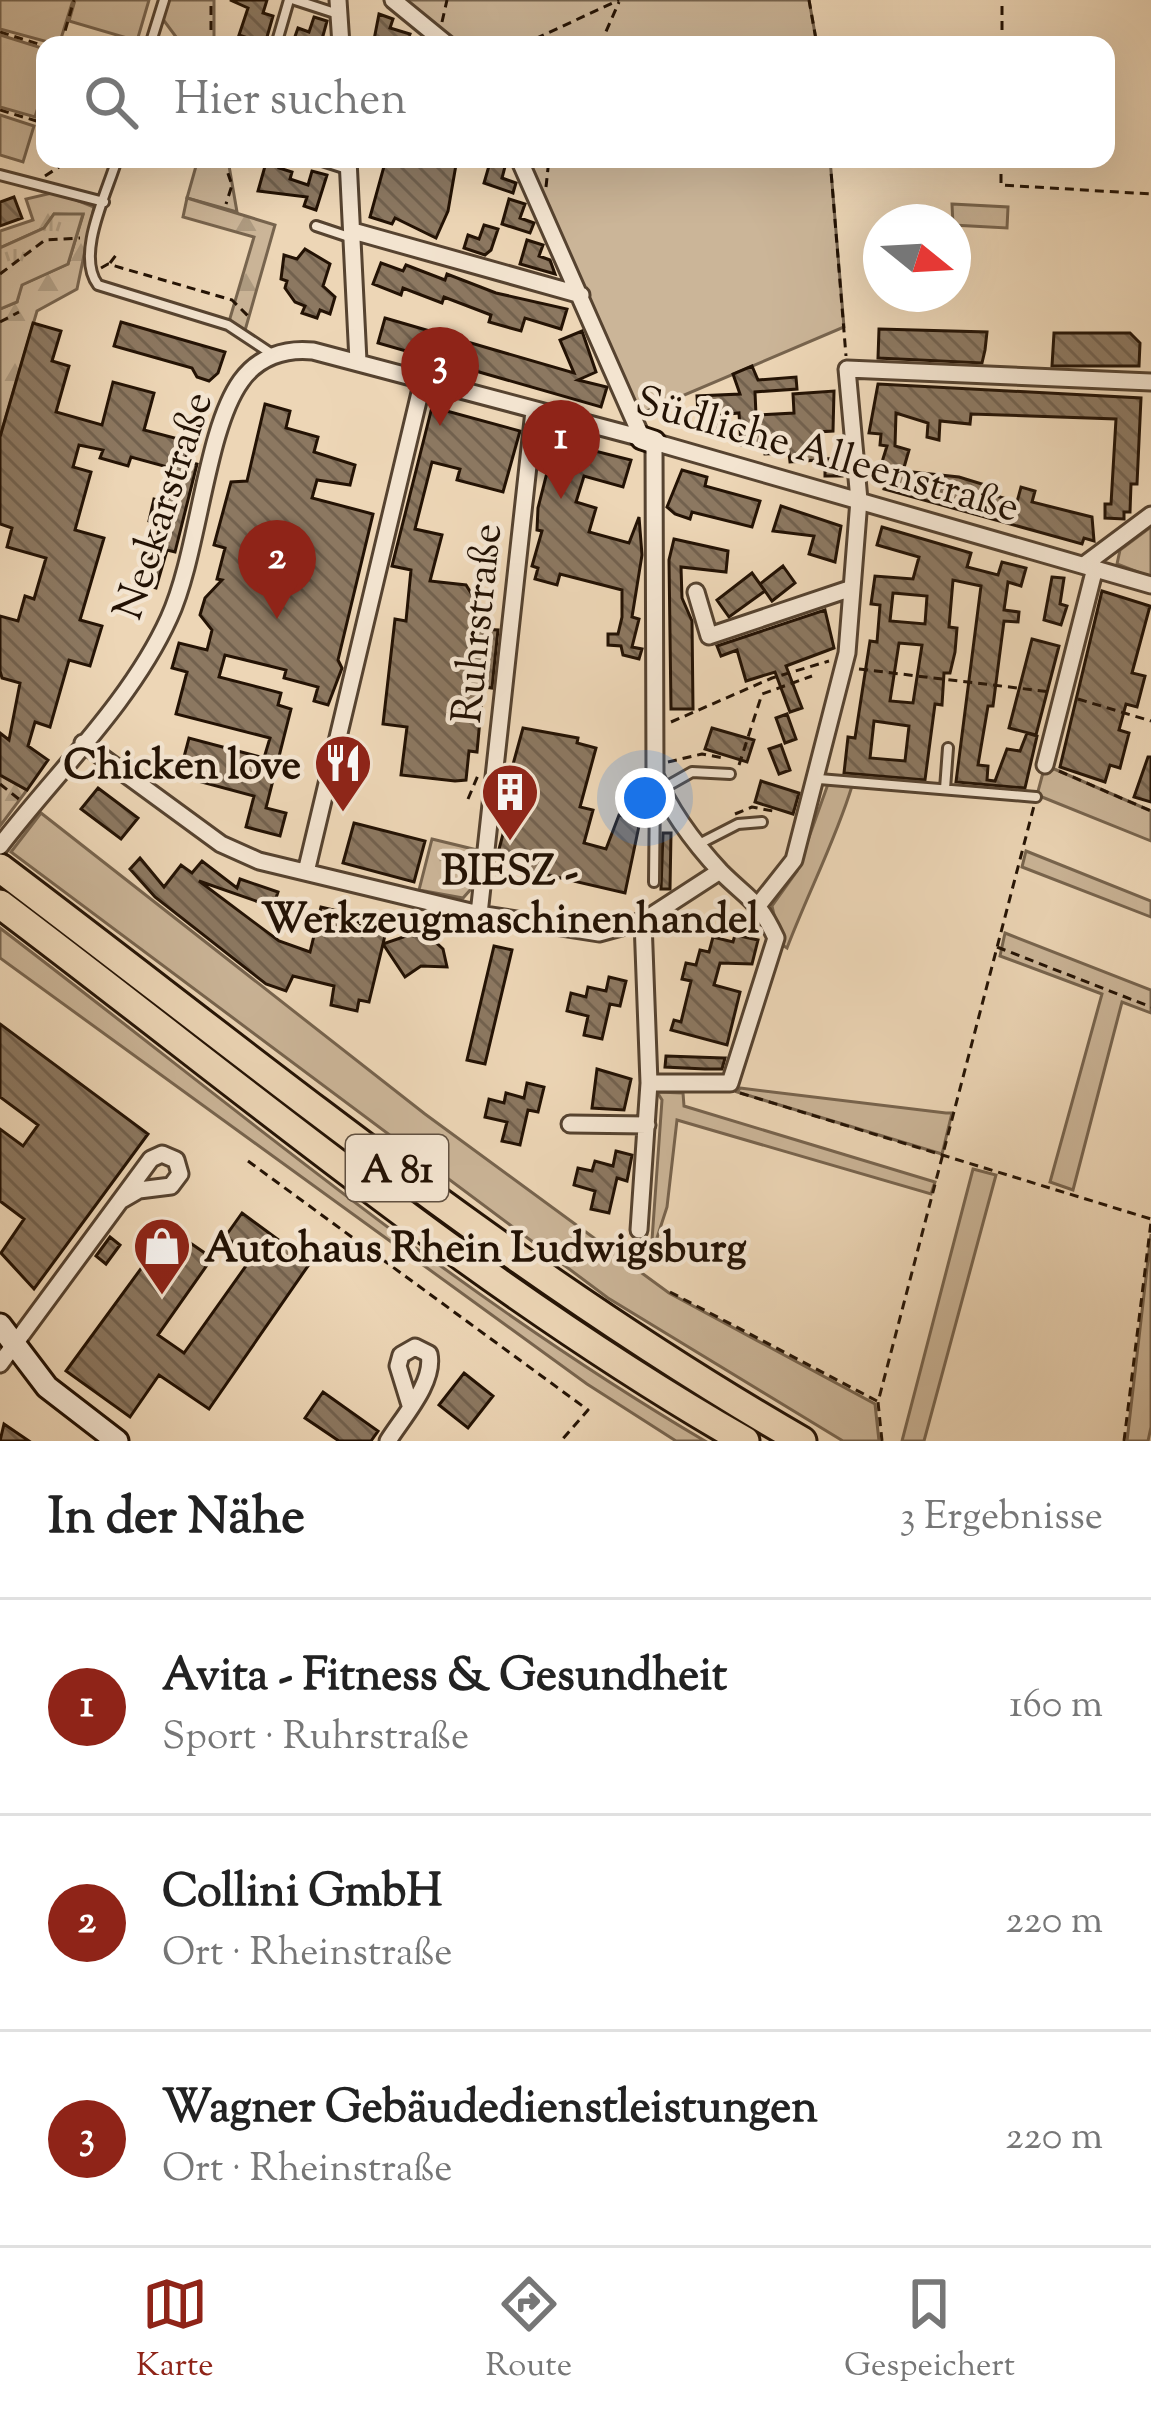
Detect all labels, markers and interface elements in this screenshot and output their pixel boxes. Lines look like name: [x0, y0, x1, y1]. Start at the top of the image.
search box: [36, 36, 1115, 168]
icon: search: [78, 69, 144, 135]
text: Hier suchen: [174, 70, 407, 135]
north arrow: [863, 204, 971, 312]
pin: 3: [401, 327, 479, 426]
street label: Südliche Alleenstraße: [628, 373, 1026, 540]
street label: Neckarstraße: [101, 385, 231, 628]
pin: 1: [522, 400, 600, 499]
pin: 2: [238, 520, 316, 619]
street label: Ruhrstraße: [440, 521, 520, 727]
restaurant icon: Chicken love: [312, 732, 374, 814]
place label: Chicken love: [63, 738, 301, 798]
building icon: BIESZ - Werkzeugmaschinenhandel: [479, 761, 541, 843]
your location: [615, 768, 675, 828]
place label: BIESZ - Werkzeugmaschinenhandel: [261, 844, 759, 952]
road number: A 81: [346, 1135, 448, 1201]
shop icon: Autohaus Rhein Ludwigsburg: [131, 1215, 193, 1297]
place label: Autohaus Rhein Ludwigsburg: [204, 1221, 747, 1281]
text: In der Nähe: [48, 1483, 305, 1556]
text: 3 Ergebnisse: [900, 1491, 1103, 1547]
text: Avita - Fitness & Gesundheit: [162, 1646, 727, 1711]
text: 1: [80, 1679, 94, 1735]
text: 160 m: [1009, 1679, 1103, 1735]
text: Sport · Ruhrstraße: [162, 1711, 469, 1767]
text: Collini GmbH: [162, 1862, 442, 1927]
text: 2: [78, 1895, 96, 1951]
text: 220 m: [1005, 1895, 1103, 1951]
text: Ort · Rheinstraße: [162, 1927, 452, 1983]
text: Wagner Gebäudedienstleistungen: [162, 2078, 818, 2143]
text: 3: [79, 2111, 95, 2167]
text: 220 m: [1005, 2111, 1103, 2167]
text: Ort · Rheinstraße: [162, 2143, 452, 2199]
tab: Karte: [136, 2271, 214, 2391]
tab: Route: [486, 2271, 572, 2391]
tab: Gespeichert: [844, 2271, 1015, 2391]

